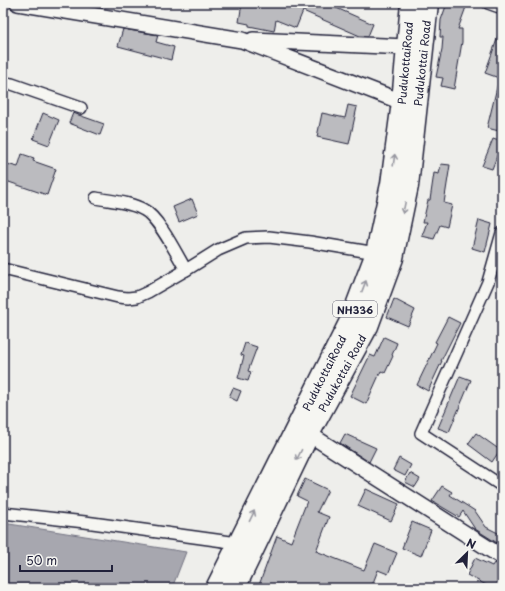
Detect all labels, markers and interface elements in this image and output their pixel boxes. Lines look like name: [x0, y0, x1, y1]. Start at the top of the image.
street label: Pudukottai Road: [409, 19, 435, 107]
street label: PudukottaiRoad: [393, 21, 417, 105]
one-way arrow: [390, 153, 398, 166]
one-way arrow: [399, 202, 407, 215]
one-way arrow: [361, 279, 368, 292]
road number: NH336: [333, 301, 377, 317]
street label: Pudukottai Road: [314, 331, 370, 415]
street label: PudukottaiRoad: [298, 332, 350, 414]
one-way arrow: [295, 449, 302, 461]
one-way arrow: [249, 510, 256, 522]
north arrow: [447, 533, 487, 573]
text: N: [464, 534, 479, 553]
scale bar: [20, 547, 112, 573]
text: 50 m: [26, 551, 57, 569]

